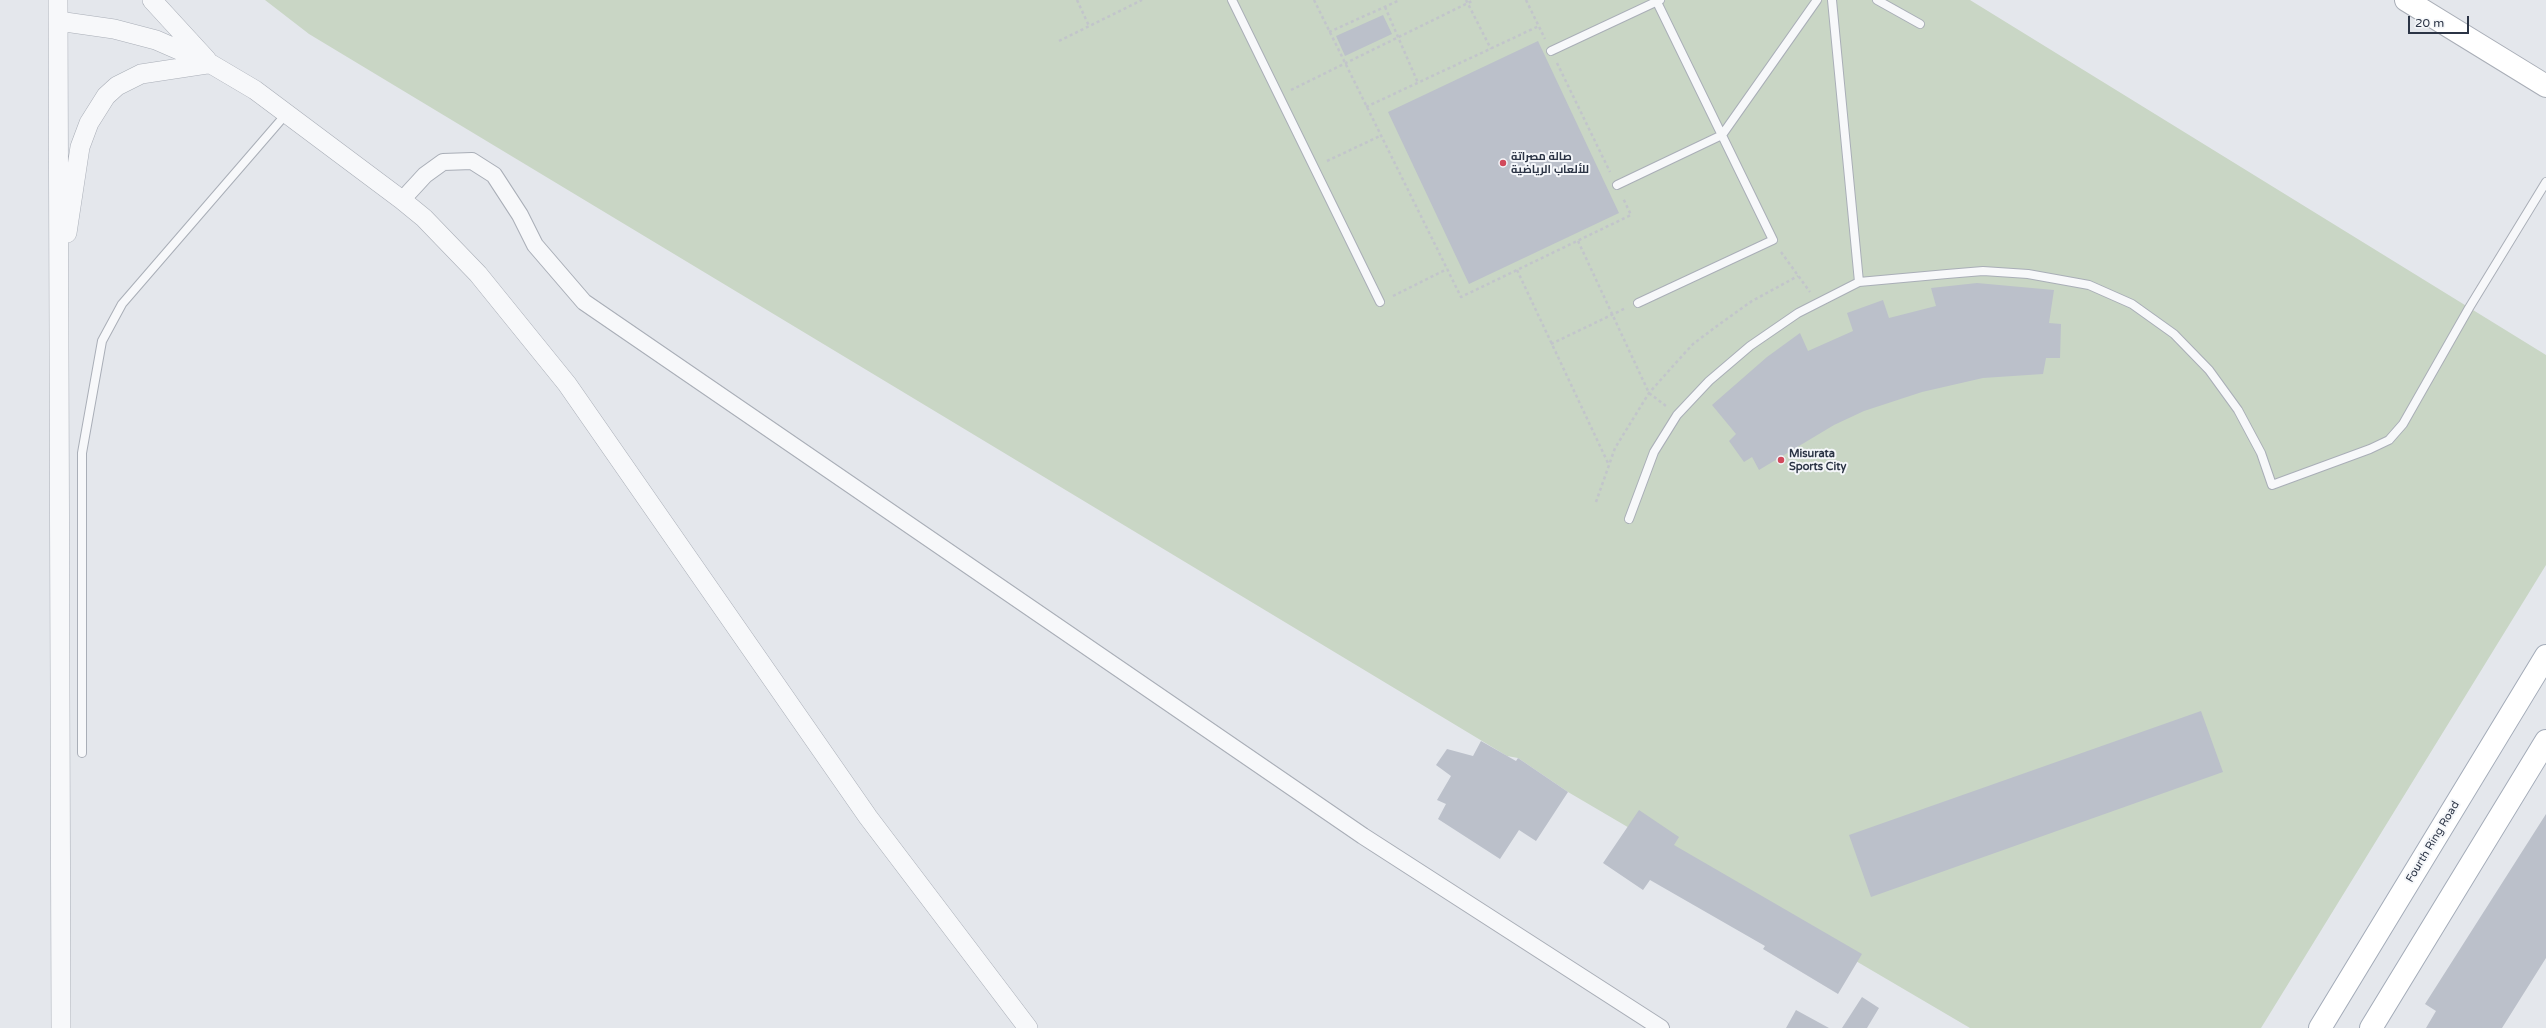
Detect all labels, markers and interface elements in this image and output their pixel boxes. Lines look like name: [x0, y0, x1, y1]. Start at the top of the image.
scale bar: [2410, 8, 2471, 34]
text: 20 m: [2415, 16, 2444, 30]
place label: صالة مصراتة للألعاب الرياضية: [1511, 150, 1589, 176]
marker: صالة مصراتة للألعاب الرياضية: [1498, 158, 1508, 168]
place label: Misurata Sports City: [1789, 447, 1846, 473]
marker: Misurata Sports City: [1776, 455, 1786, 465]
street label: Fourth Ring Road: [2404, 799, 2462, 885]

